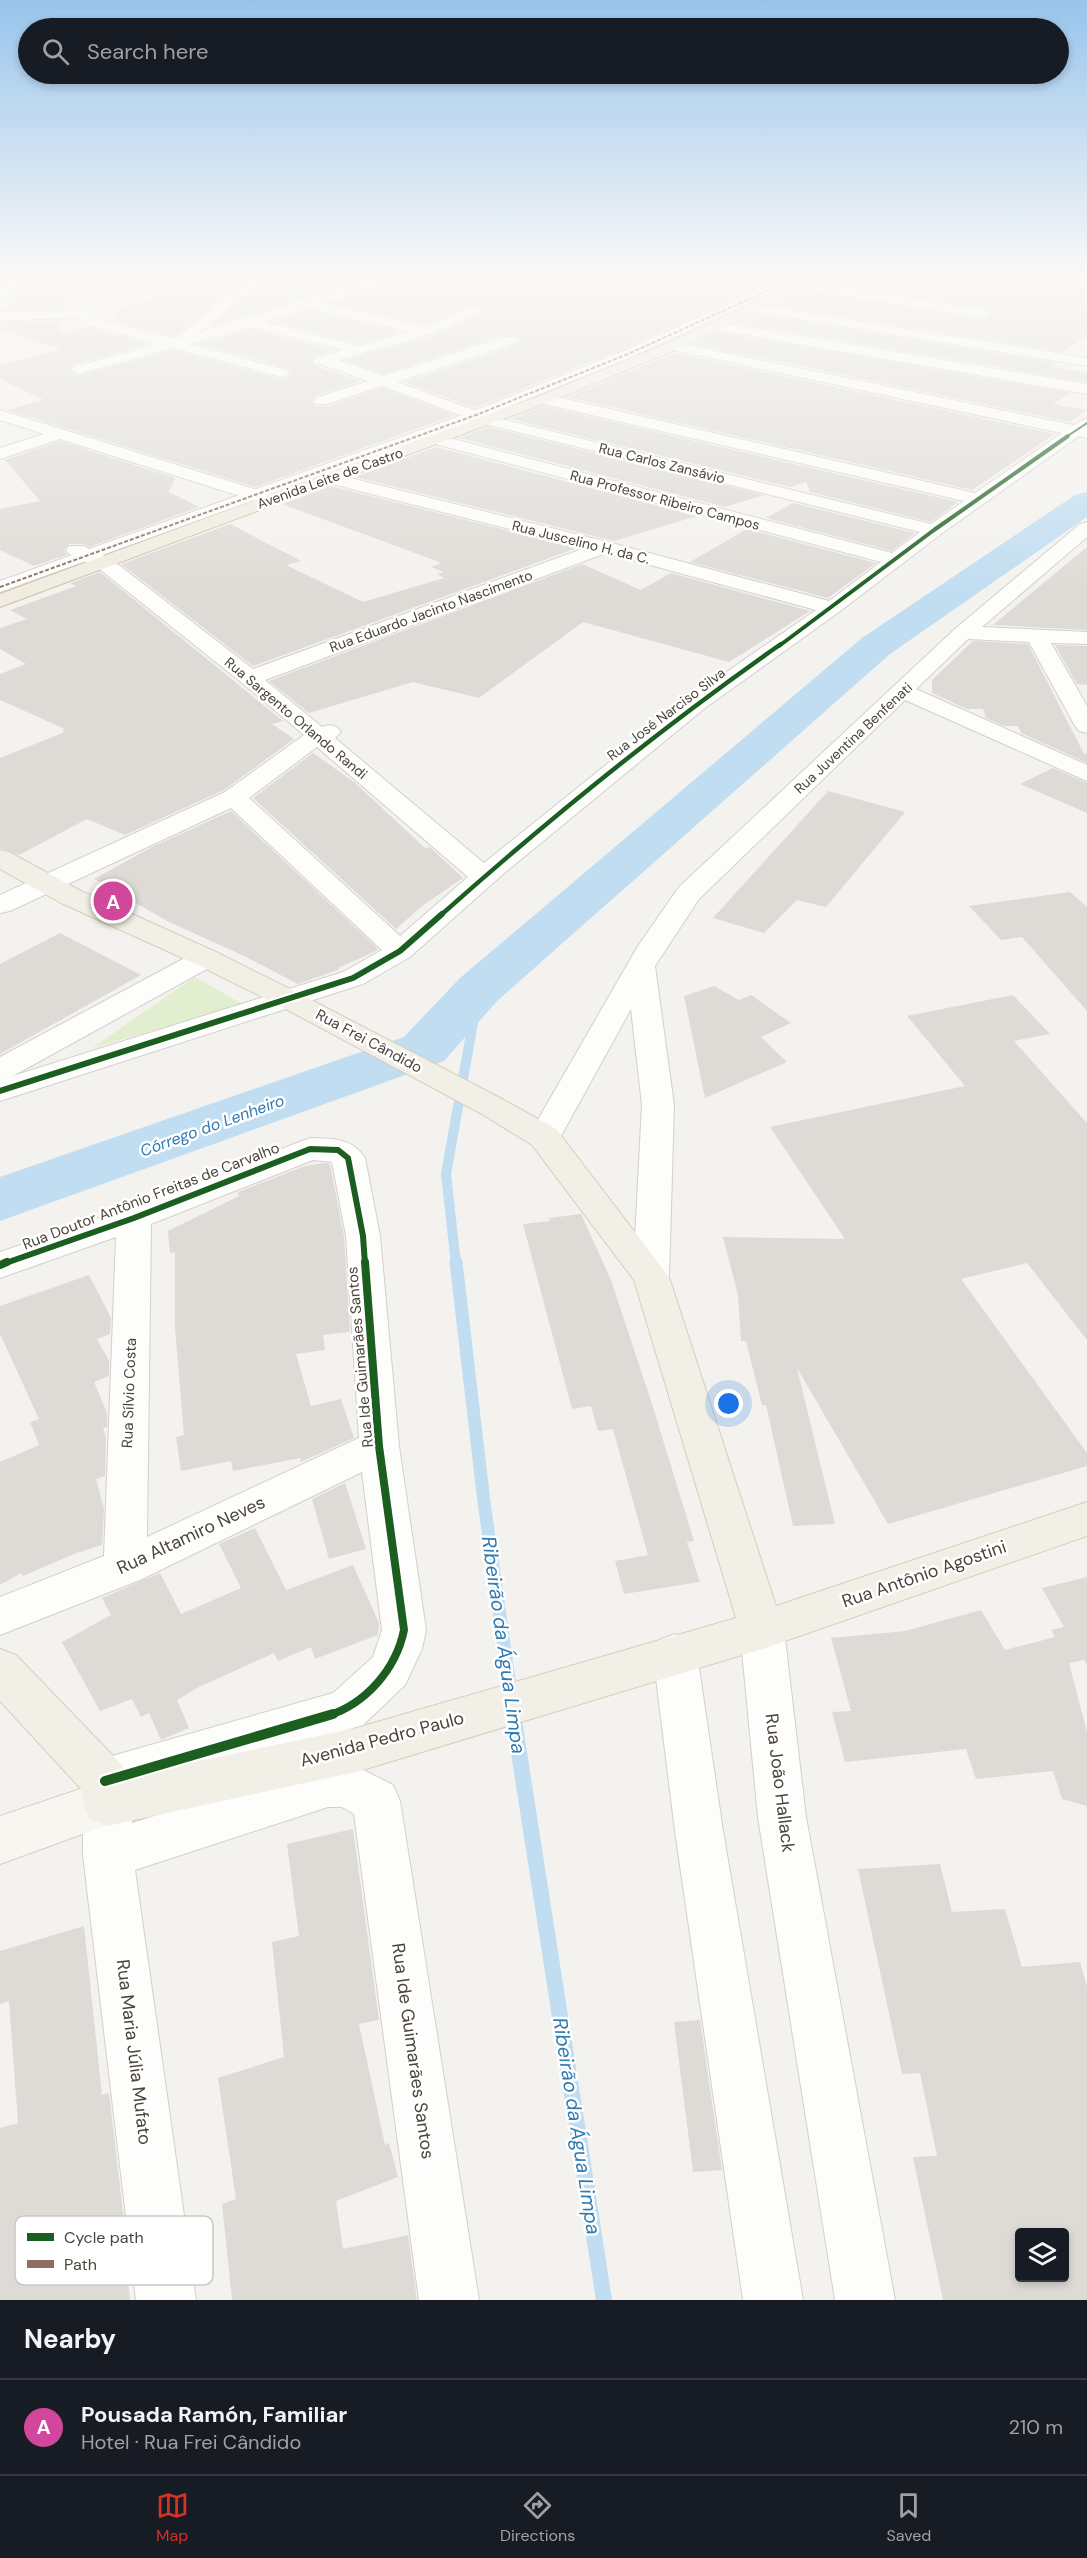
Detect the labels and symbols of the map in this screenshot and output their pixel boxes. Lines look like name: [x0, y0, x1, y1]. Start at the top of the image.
street label: Rua Carlos Zansávio: [597, 439, 727, 487]
street label: Avenida Leite de Castro: [255, 443, 405, 513]
street label: Rua Professor Ribeiro Campos: [568, 466, 762, 534]
street label: Rua Juscelino H. da C.: [510, 516, 652, 568]
street label: Rua Eduardo Jacinto Nascimento: [327, 566, 535, 656]
street label: Rua Sargento Orlando Randi: [221, 653, 371, 783]
street label: Rua José Narciso Silva: [603, 664, 729, 764]
street label: Rua Juventina Benfenati: [790, 679, 916, 797]
pin: A: [94, 878, 132, 924]
street label: Rua Frei Cândido: [312, 1004, 426, 1078]
water label: Córrego do Lenheiro: [137, 1090, 287, 1161]
street label: Rua Doutor Antônio Freitas de Carvalho: [20, 1138, 282, 1254]
street label: Rua Ide Guimarães Santos: [342, 1266, 378, 1448]
street label: Rua Sílvio Costa: [117, 1338, 141, 1448]
your location: [714, 1389, 743, 1418]
street label: Rua Altamiro Neves: [113, 1490, 269, 1580]
water label: Ribeirão da Água Limpa: [476, 1534, 532, 1756]
street label: Rua Antônio Agostini: [839, 1535, 1009, 1613]
street label: Avenida Pedro Paulo: [297, 1706, 467, 1772]
street label: Rua João Hallack: [760, 1712, 800, 1854]
street label: Rua Ide Guimarães Santos: [386, 1941, 440, 2161]
street label: Rua Maria Júlia Mufato: [111, 1958, 157, 2146]
water label: Ribeirão da Água Limpa: [547, 2016, 607, 2236]
legend: [15, 2216, 213, 2285]
text: Cycle path: [64, 2227, 144, 2248]
text: Path: [64, 2254, 97, 2275]

